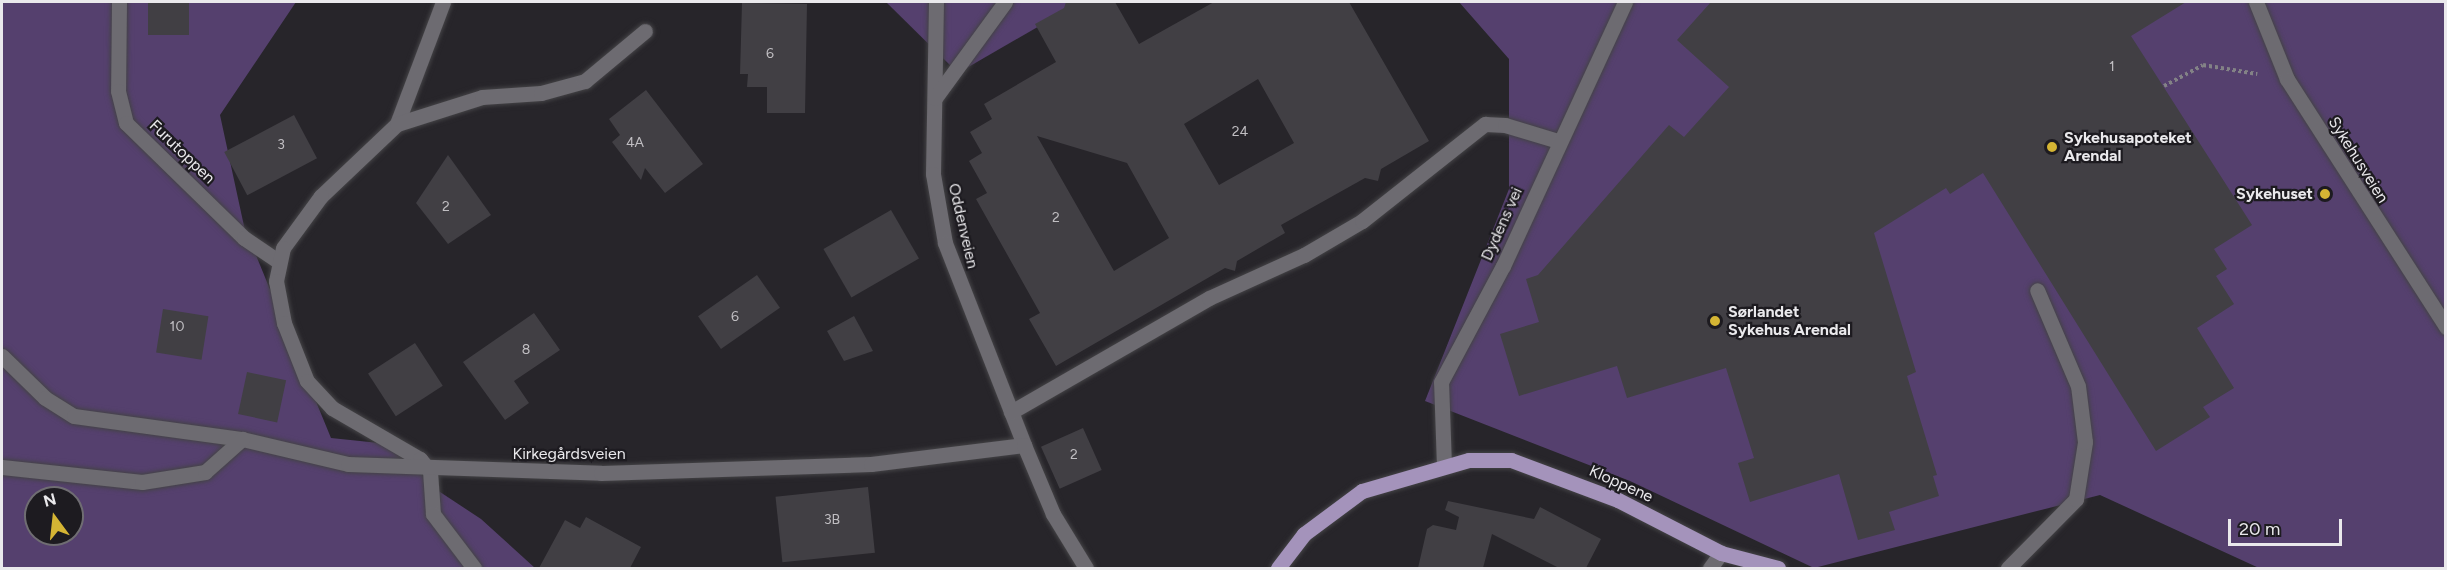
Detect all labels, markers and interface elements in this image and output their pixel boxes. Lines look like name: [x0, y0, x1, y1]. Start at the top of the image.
house number: 6: [766, 46, 774, 62]
house number: 1: [2109, 59, 2115, 75]
street label: Sykehusveien: [2324, 113, 2392, 207]
street label: Furutoppen: [145, 116, 219, 188]
house number: 24: [1232, 124, 1248, 140]
place label: Sykehusapoteket Arendal: [2064, 128, 2192, 166]
house number: 4A: [626, 135, 644, 151]
house number: 3: [277, 137, 285, 153]
marker: Sykehusapoteket Arendal: [2045, 140, 2059, 154]
street label: Oddenveien: [944, 181, 982, 271]
street label: Dydens vei: [1477, 184, 1527, 264]
place label: Sykehuset: [2236, 184, 2313, 204]
marker: Sykehuset: [2318, 187, 2332, 201]
house number: 2: [442, 199, 450, 215]
house number: 2: [1052, 210, 1060, 226]
place label: Sørlandet Sykehus Arendal: [1728, 302, 1851, 340]
house number: 6: [731, 309, 739, 325]
marker: Sørlandet Sykehus Arendal: [1706, 312, 1724, 330]
house number: 10: [170, 319, 184, 335]
house number: 8: [522, 342, 530, 358]
street label: Kirkegårdsveien: [512, 444, 626, 464]
house number: 2: [1070, 447, 1078, 463]
street label: Kloppene: [1586, 461, 1656, 507]
north arrow: [24, 486, 84, 546]
text: N: [41, 489, 58, 511]
scale bar: [2231, 507, 2345, 545]
house number: 3B: [824, 512, 840, 528]
text: 20 m: [2239, 518, 2280, 540]

